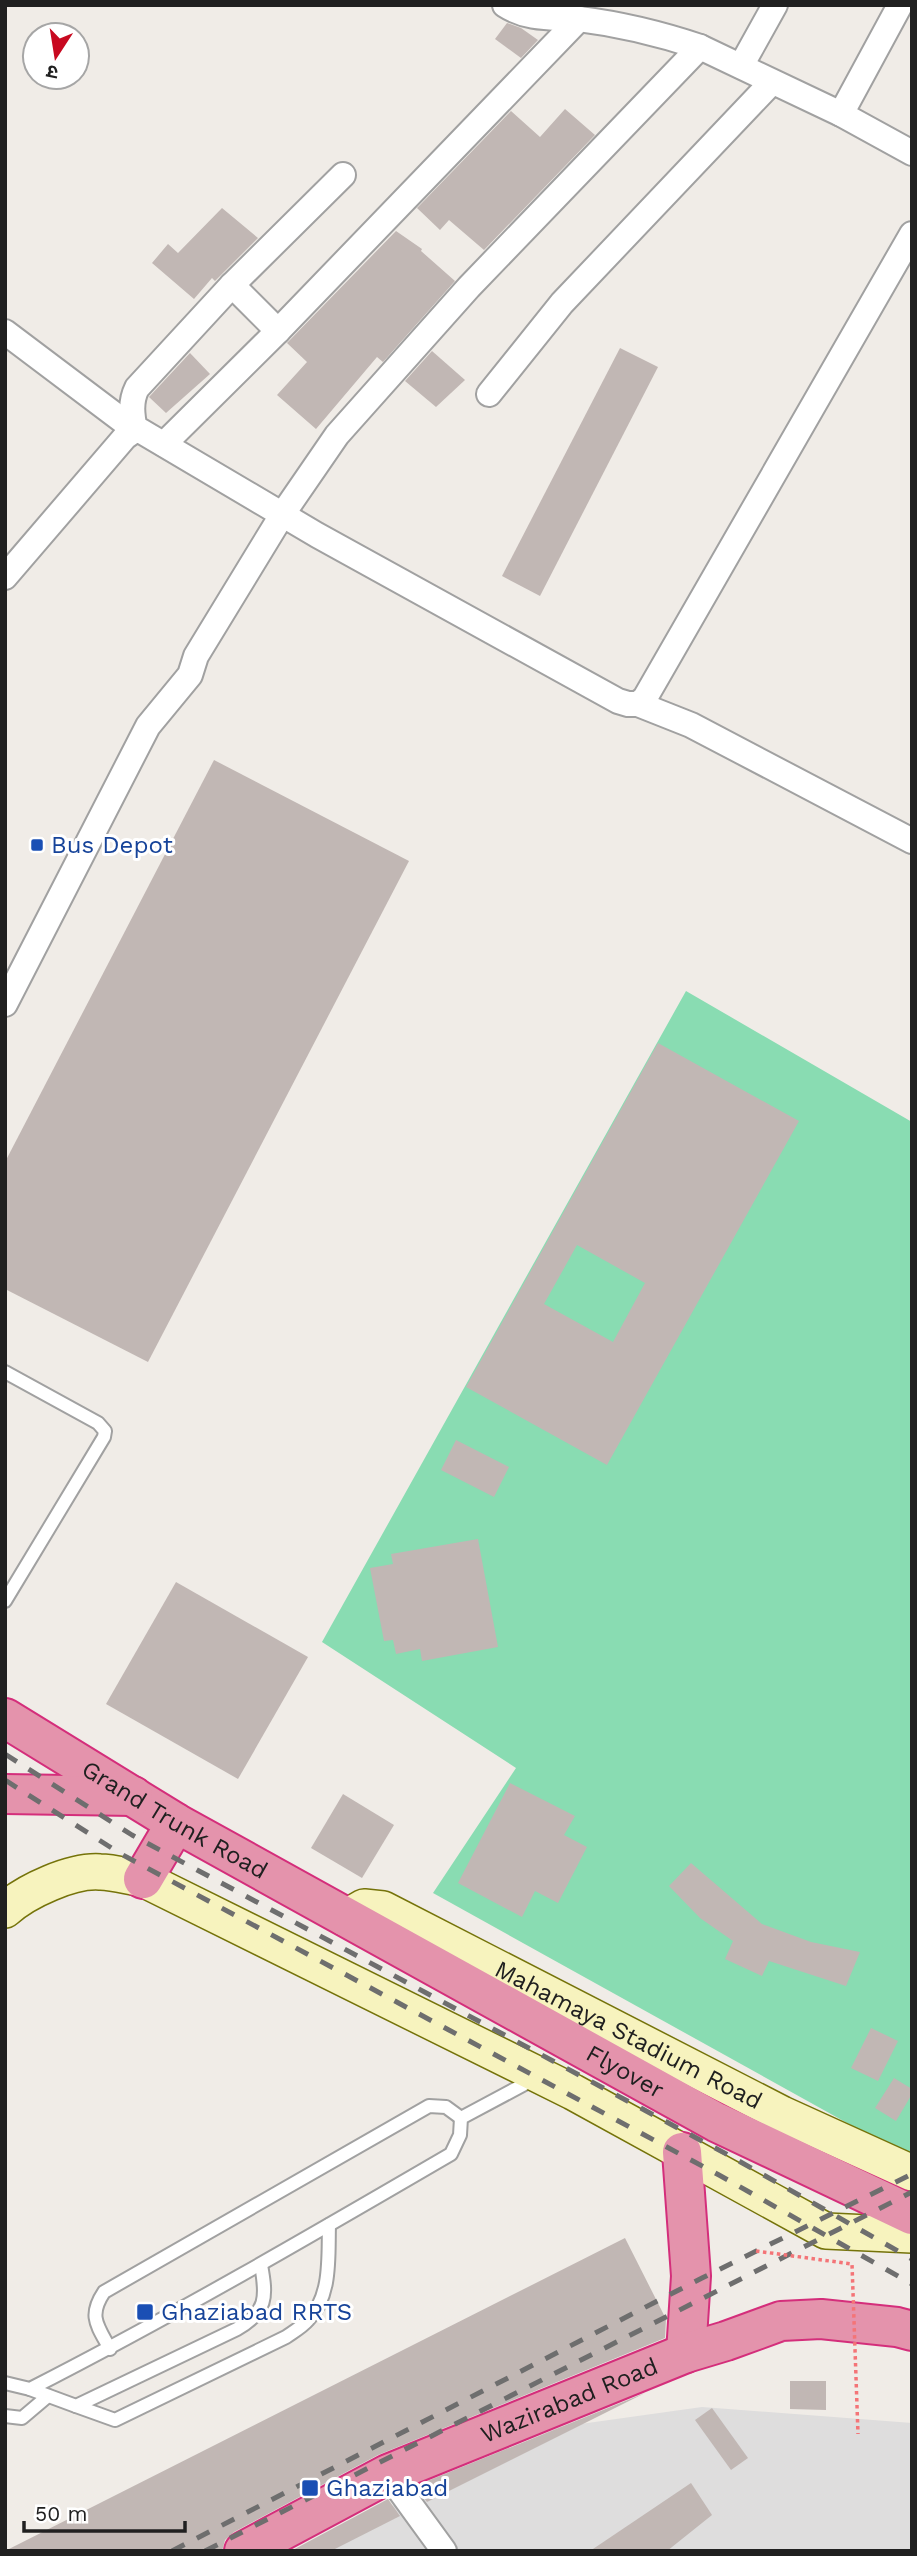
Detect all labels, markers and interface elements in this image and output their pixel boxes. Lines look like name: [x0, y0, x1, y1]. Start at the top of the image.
north arrow: [21, 21, 91, 91]
text: उ: [44, 60, 60, 85]
place label: Bus Depot: [51, 831, 173, 859]
marker: Bus Depot: [29, 837, 45, 853]
street label: Grand Trunk Road: [77, 1755, 272, 1885]
street label: Mahamaya Stadium Road: [490, 1955, 767, 2115]
street label: Flyover: [581, 2039, 669, 2104]
place label: Ghaziabad RRTS: [161, 2298, 352, 2326]
marker: Ghaziabad RRTS: [135, 2302, 155, 2322]
street label: Wazirabad Road: [477, 2352, 662, 2449]
place label: Ghaziabad: [326, 2474, 448, 2502]
marker: Ghaziabad: [300, 2478, 320, 2498]
scale bar: [24, 2490, 186, 2534]
text: 50 m: [35, 2501, 87, 2526]

